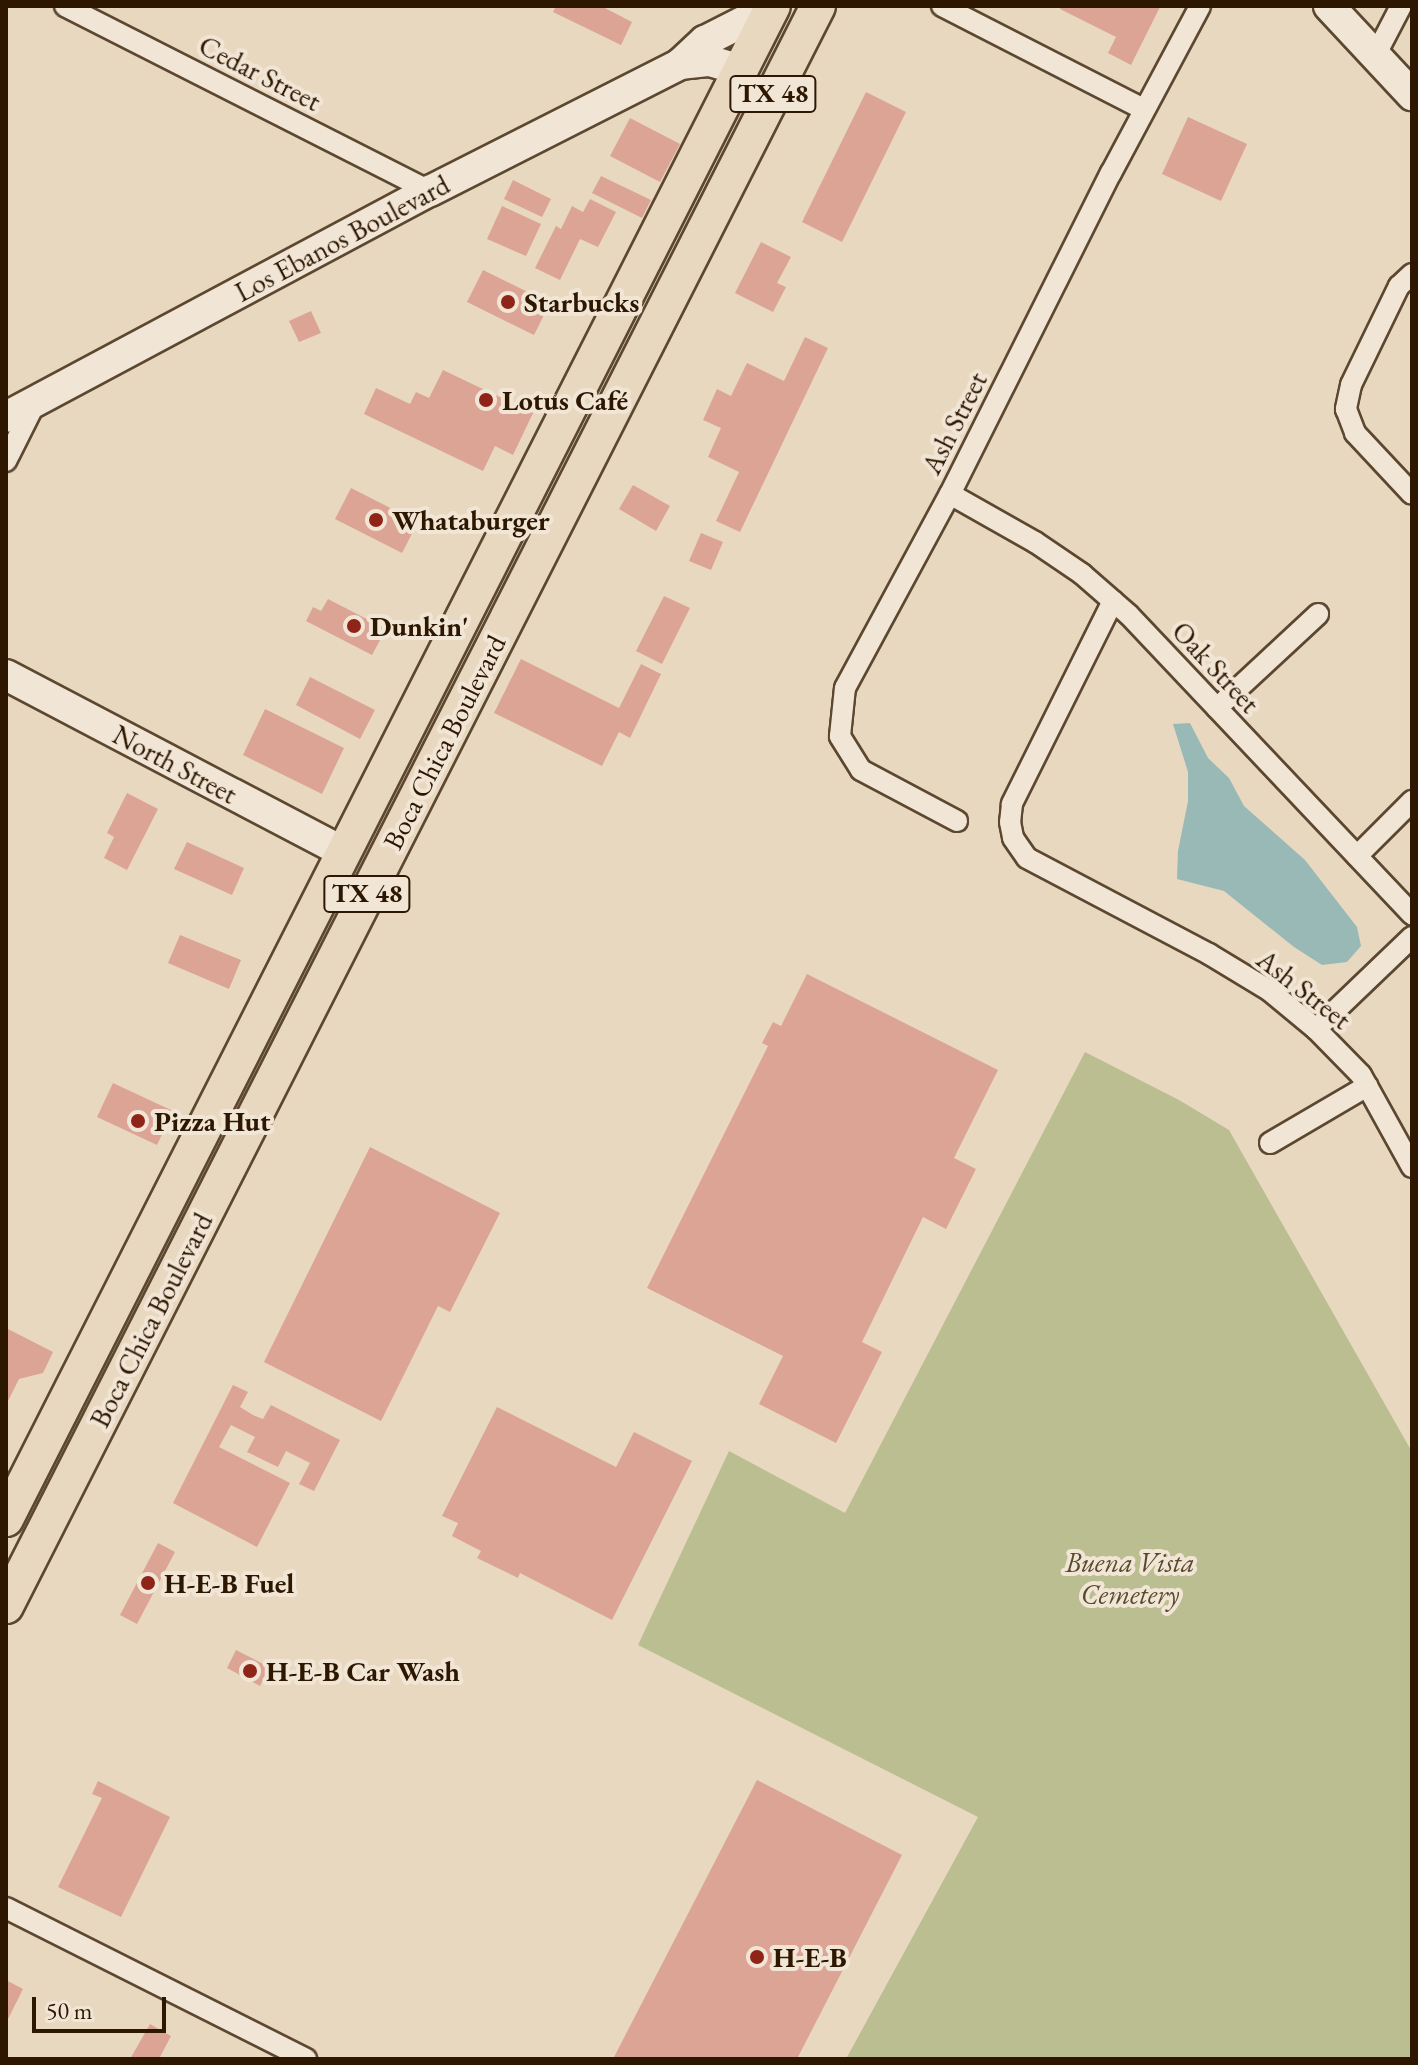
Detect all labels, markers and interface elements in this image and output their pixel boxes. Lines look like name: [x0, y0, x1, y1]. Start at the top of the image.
street label: Cedar Street: [193, 28, 327, 118]
road number: TX 48: [729, 72, 817, 116]
street label: Los Ebanos Boulevard: [229, 167, 455, 309]
place label: Starbucks: [524, 285, 639, 319]
marker: Starbucks: [499, 293, 517, 311]
street label: Ash Street: [914, 366, 994, 480]
place label: Lotus Café: [502, 383, 628, 417]
marker: Lotus Café: [477, 391, 495, 409]
place label: Whataburger: [392, 503, 550, 537]
marker: Whataburger: [367, 511, 385, 529]
place label: Dunkin': [370, 609, 469, 643]
street label: Oak Street: [1165, 614, 1267, 720]
marker: Dunkin': [345, 617, 363, 635]
street label: Boca Chica Boulevard: [375, 629, 513, 855]
street label: North Street: [107, 717, 243, 811]
road number: TX 48: [323, 872, 411, 916]
street label: Ash Street: [1250, 942, 1358, 1036]
place label: Pizza Hut: [154, 1104, 271, 1138]
marker: Pizza Hut: [129, 1112, 147, 1130]
street label: Boca Chica Boulevard: [82, 1207, 220, 1433]
park label: Buena Vista Cemetery: [1065, 1545, 1195, 1611]
place label: H-E-B Fuel: [164, 1566, 294, 1600]
marker: H-E-B Fuel: [139, 1574, 157, 1592]
place label: H-E-B Car Wash: [266, 1654, 460, 1688]
marker: H-E-B Car Wash: [241, 1662, 259, 1680]
place label: H-E-B: [773, 1940, 847, 1974]
marker: H-E-B: [748, 1948, 766, 1966]
scale bar: [36, 1981, 170, 2031]
text: 50 m: [46, 1995, 93, 2026]

